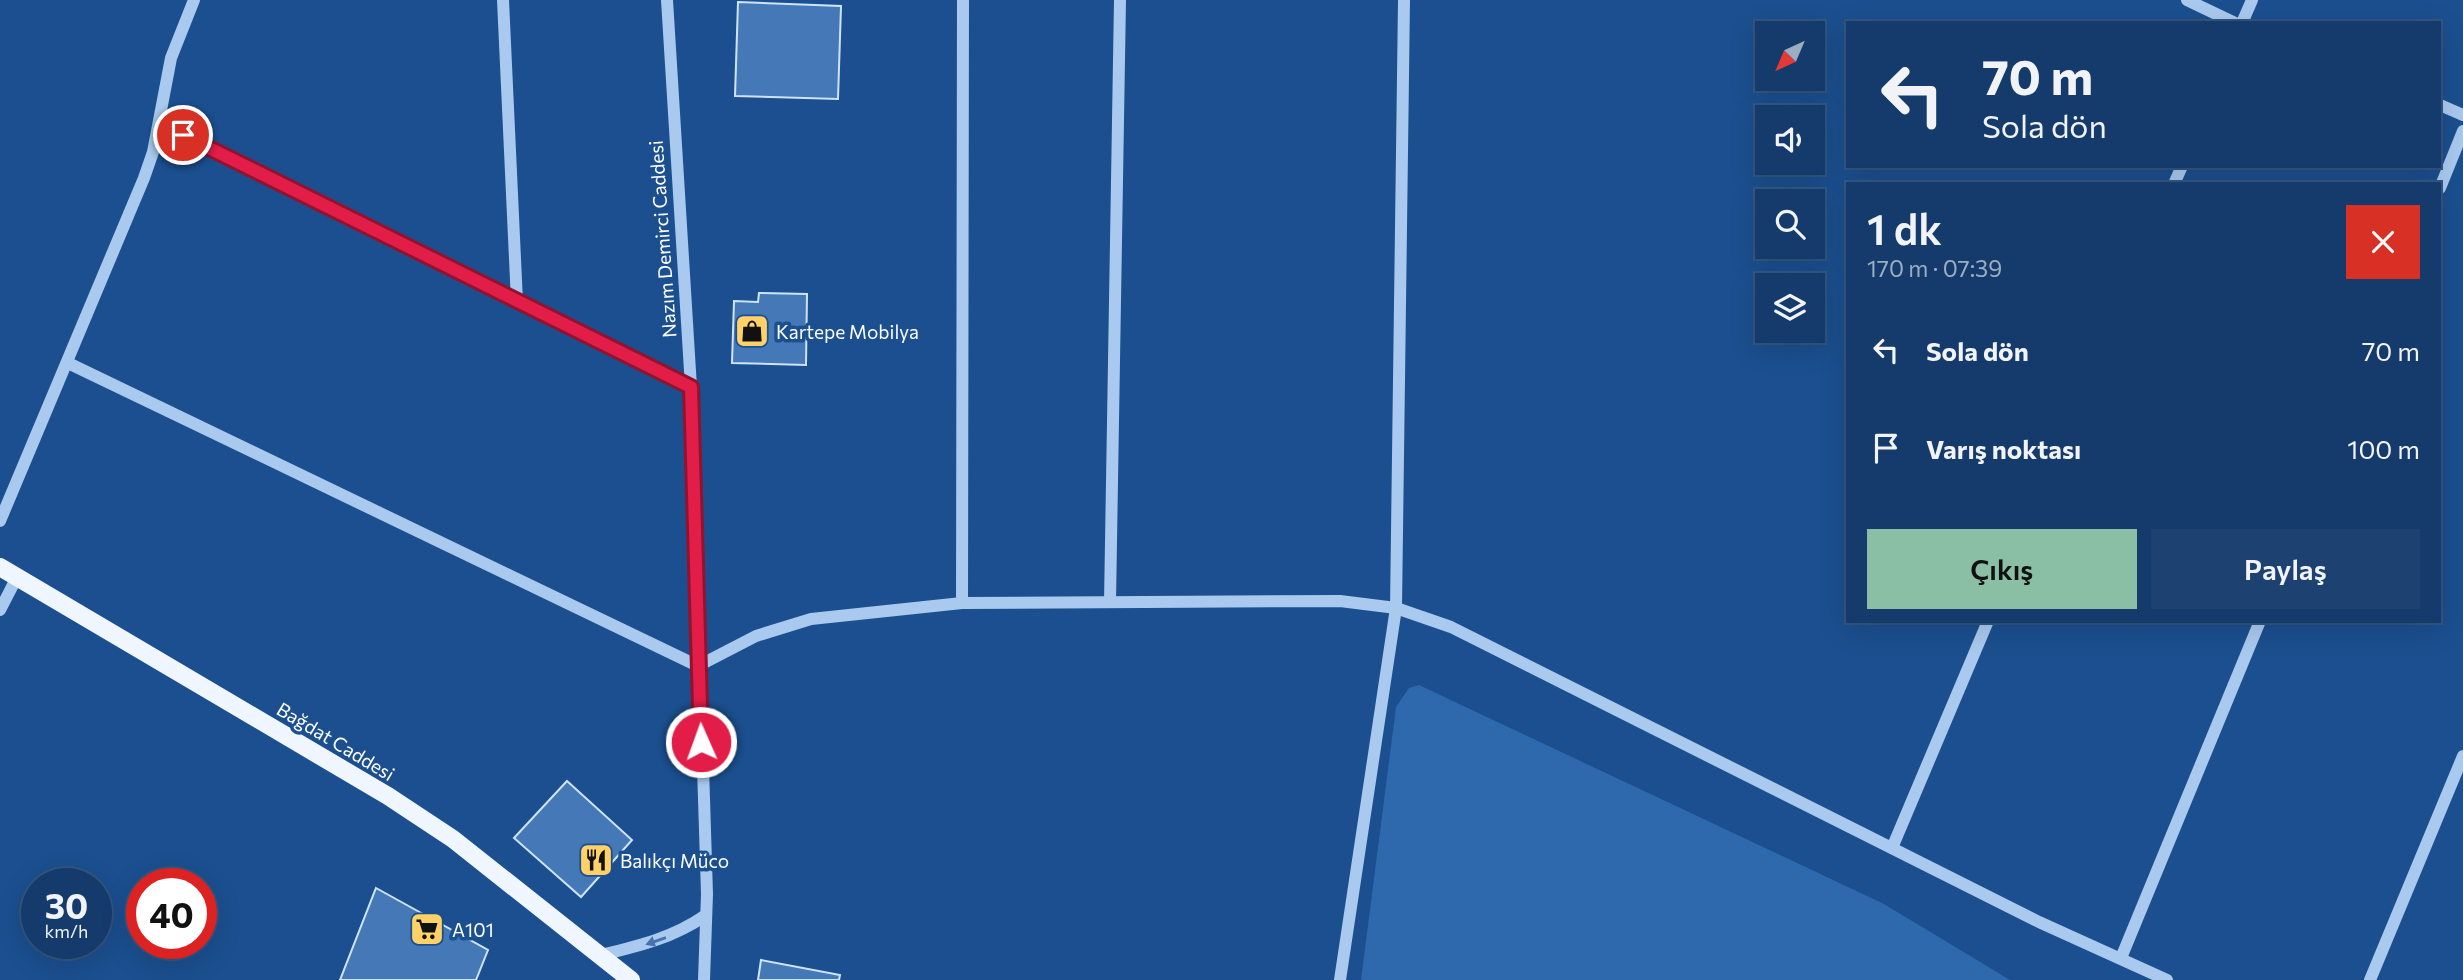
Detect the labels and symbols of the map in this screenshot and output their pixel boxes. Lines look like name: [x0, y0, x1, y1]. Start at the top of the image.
north arrow: [1755, 21, 1825, 91]
pin: [153, 105, 213, 165]
street label: Nazım Demirci Caddesi: [644, 139, 680, 339]
shop icon: Kartepe Mobilya: [733, 312, 771, 350]
place label: Kartepe Mobilya: [776, 320, 919, 343]
street label: Bağdat Caddesi: [273, 697, 399, 785]
position arrow: [664, 705, 738, 779]
restaurant icon: Balıkçı Müco: [577, 841, 615, 879]
place label: Balıkçı Müco: [620, 849, 729, 872]
speed limit sign: 40: [126, 868, 217, 959]
supermarket icon: A101: [408, 910, 446, 948]
place label: A101: [452, 918, 494, 941]
one-way arrow: [645, 936, 666, 947]

